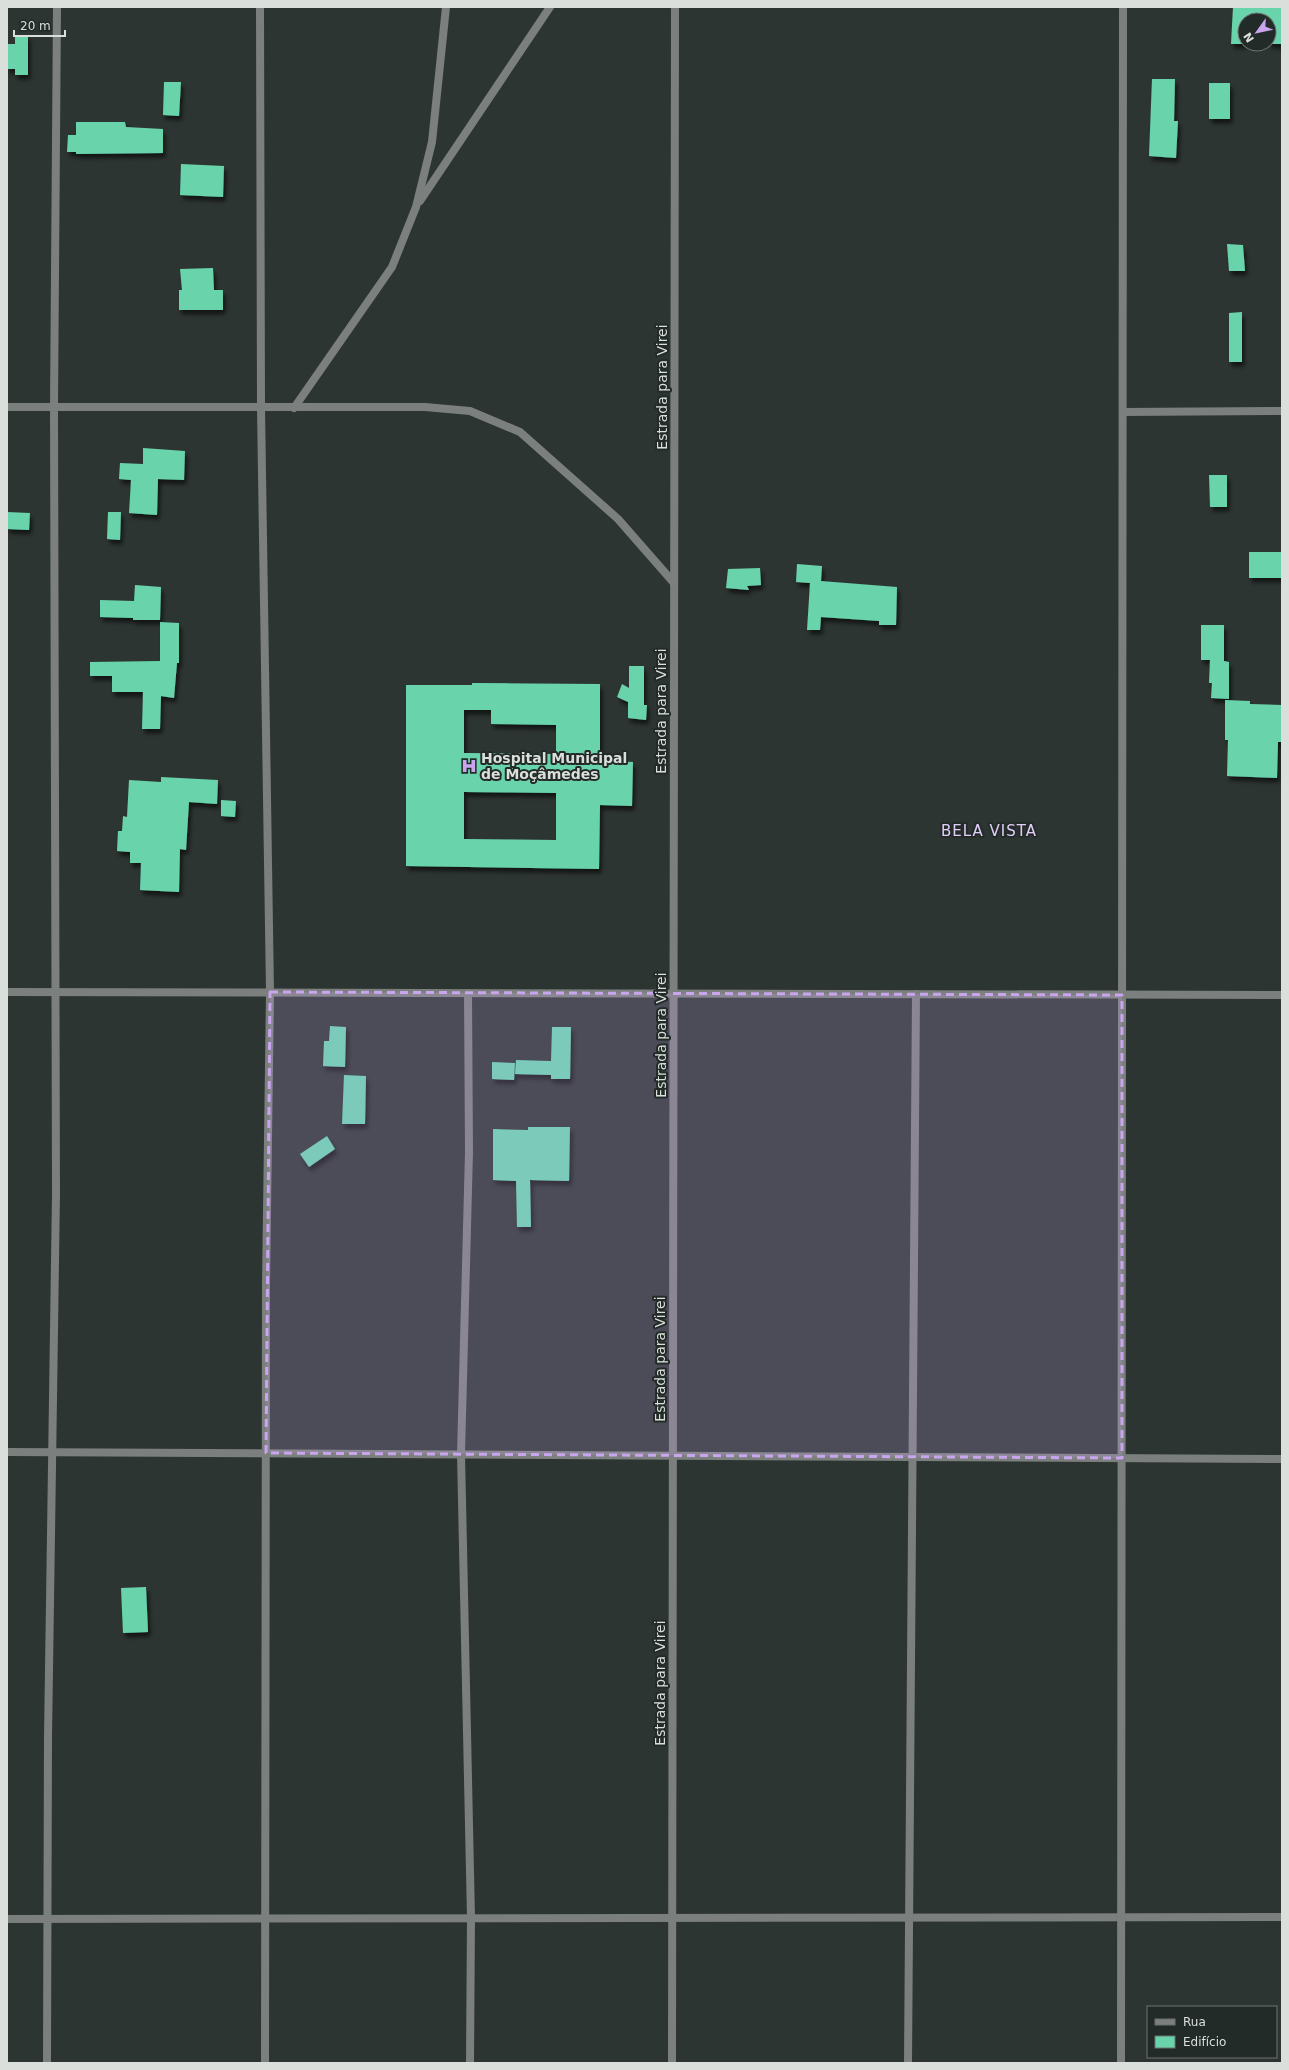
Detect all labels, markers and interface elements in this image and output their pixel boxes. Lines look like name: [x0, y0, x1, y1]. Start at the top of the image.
scale bar: [14, 12, 65, 38]
north arrow: [1237, 12, 1277, 52]
text: 20 m: [20, 19, 51, 33]
text: N: [1241, 30, 1257, 45]
street label: Estrada para Virei: [654, 324, 670, 450]
street label: Estrada para Virei: [653, 648, 669, 774]
place label: Hospital Municipal de Moçâmedes: [481, 750, 627, 782]
hospital icon: Hospital Municipal de Moçâmedes: [460, 757, 478, 775]
district label: BELA VISTA: [941, 822, 1037, 840]
street label: Estrada para Virei: [653, 972, 669, 1098]
street label: Estrada para Virei: [652, 1296, 668, 1422]
street label: Estrada para Virei: [652, 1620, 668, 1746]
legend: [1147, 2006, 1277, 2058]
text: Rua: [1183, 2015, 1206, 2029]
text: Edifício: [1183, 2035, 1226, 2049]

